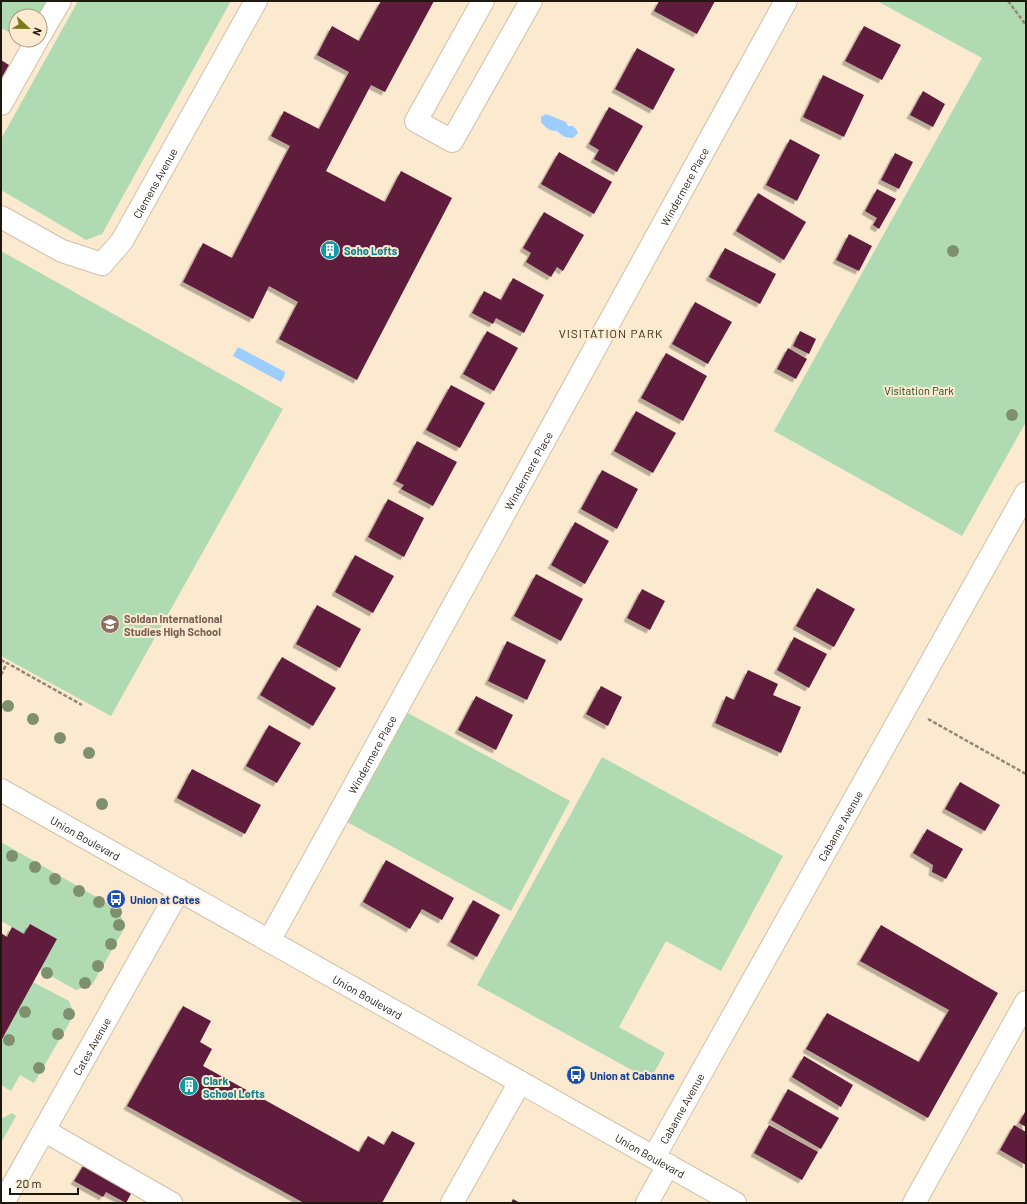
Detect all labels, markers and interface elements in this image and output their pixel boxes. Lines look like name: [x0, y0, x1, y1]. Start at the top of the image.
north arrow: [8, 8, 48, 48]
text: N: [30, 26, 45, 38]
street label: Clemens Avenue: [130, 145, 179, 220]
street label: Windermere Place: [657, 145, 711, 228]
building icon: Soho Lofts: [319, 239, 341, 261]
place label: Soho Lofts: [344, 244, 398, 257]
district label: VISITATION PARK: [559, 326, 663, 340]
park label: Visitation Park: [884, 384, 954, 397]
street label: Windermere Place: [501, 429, 555, 512]
place label: Soldan International Studies High School: [124, 612, 222, 638]
school or university icon: Soldan International Studies High School: [99, 613, 121, 635]
street label: Windermere Place: [345, 713, 398, 796]
street label: Cabanne Avenue: [815, 788, 865, 863]
street label: Union Boulevard: [48, 813, 123, 862]
bus stop icon: Union at Cates: [105, 888, 127, 910]
place label: Union at Cates: [130, 893, 201, 906]
street label: Union Boulevard: [331, 972, 405, 1021]
street label: Cates Avenue: [70, 1015, 113, 1077]
bus stop icon: Union at Cabanne: [565, 1064, 587, 1086]
place label: Union at Cabanne: [590, 1069, 675, 1082]
street label: Cabanne Avenue: [656, 1071, 706, 1146]
place label: Clark School Lofts: [203, 1074, 265, 1100]
building icon: Clark School Lofts: [178, 1075, 200, 1097]
street label: Union Boulevard: [613, 1131, 687, 1180]
scale bar: [10, 1170, 78, 1196]
text: 20 m: [16, 1176, 42, 1190]

